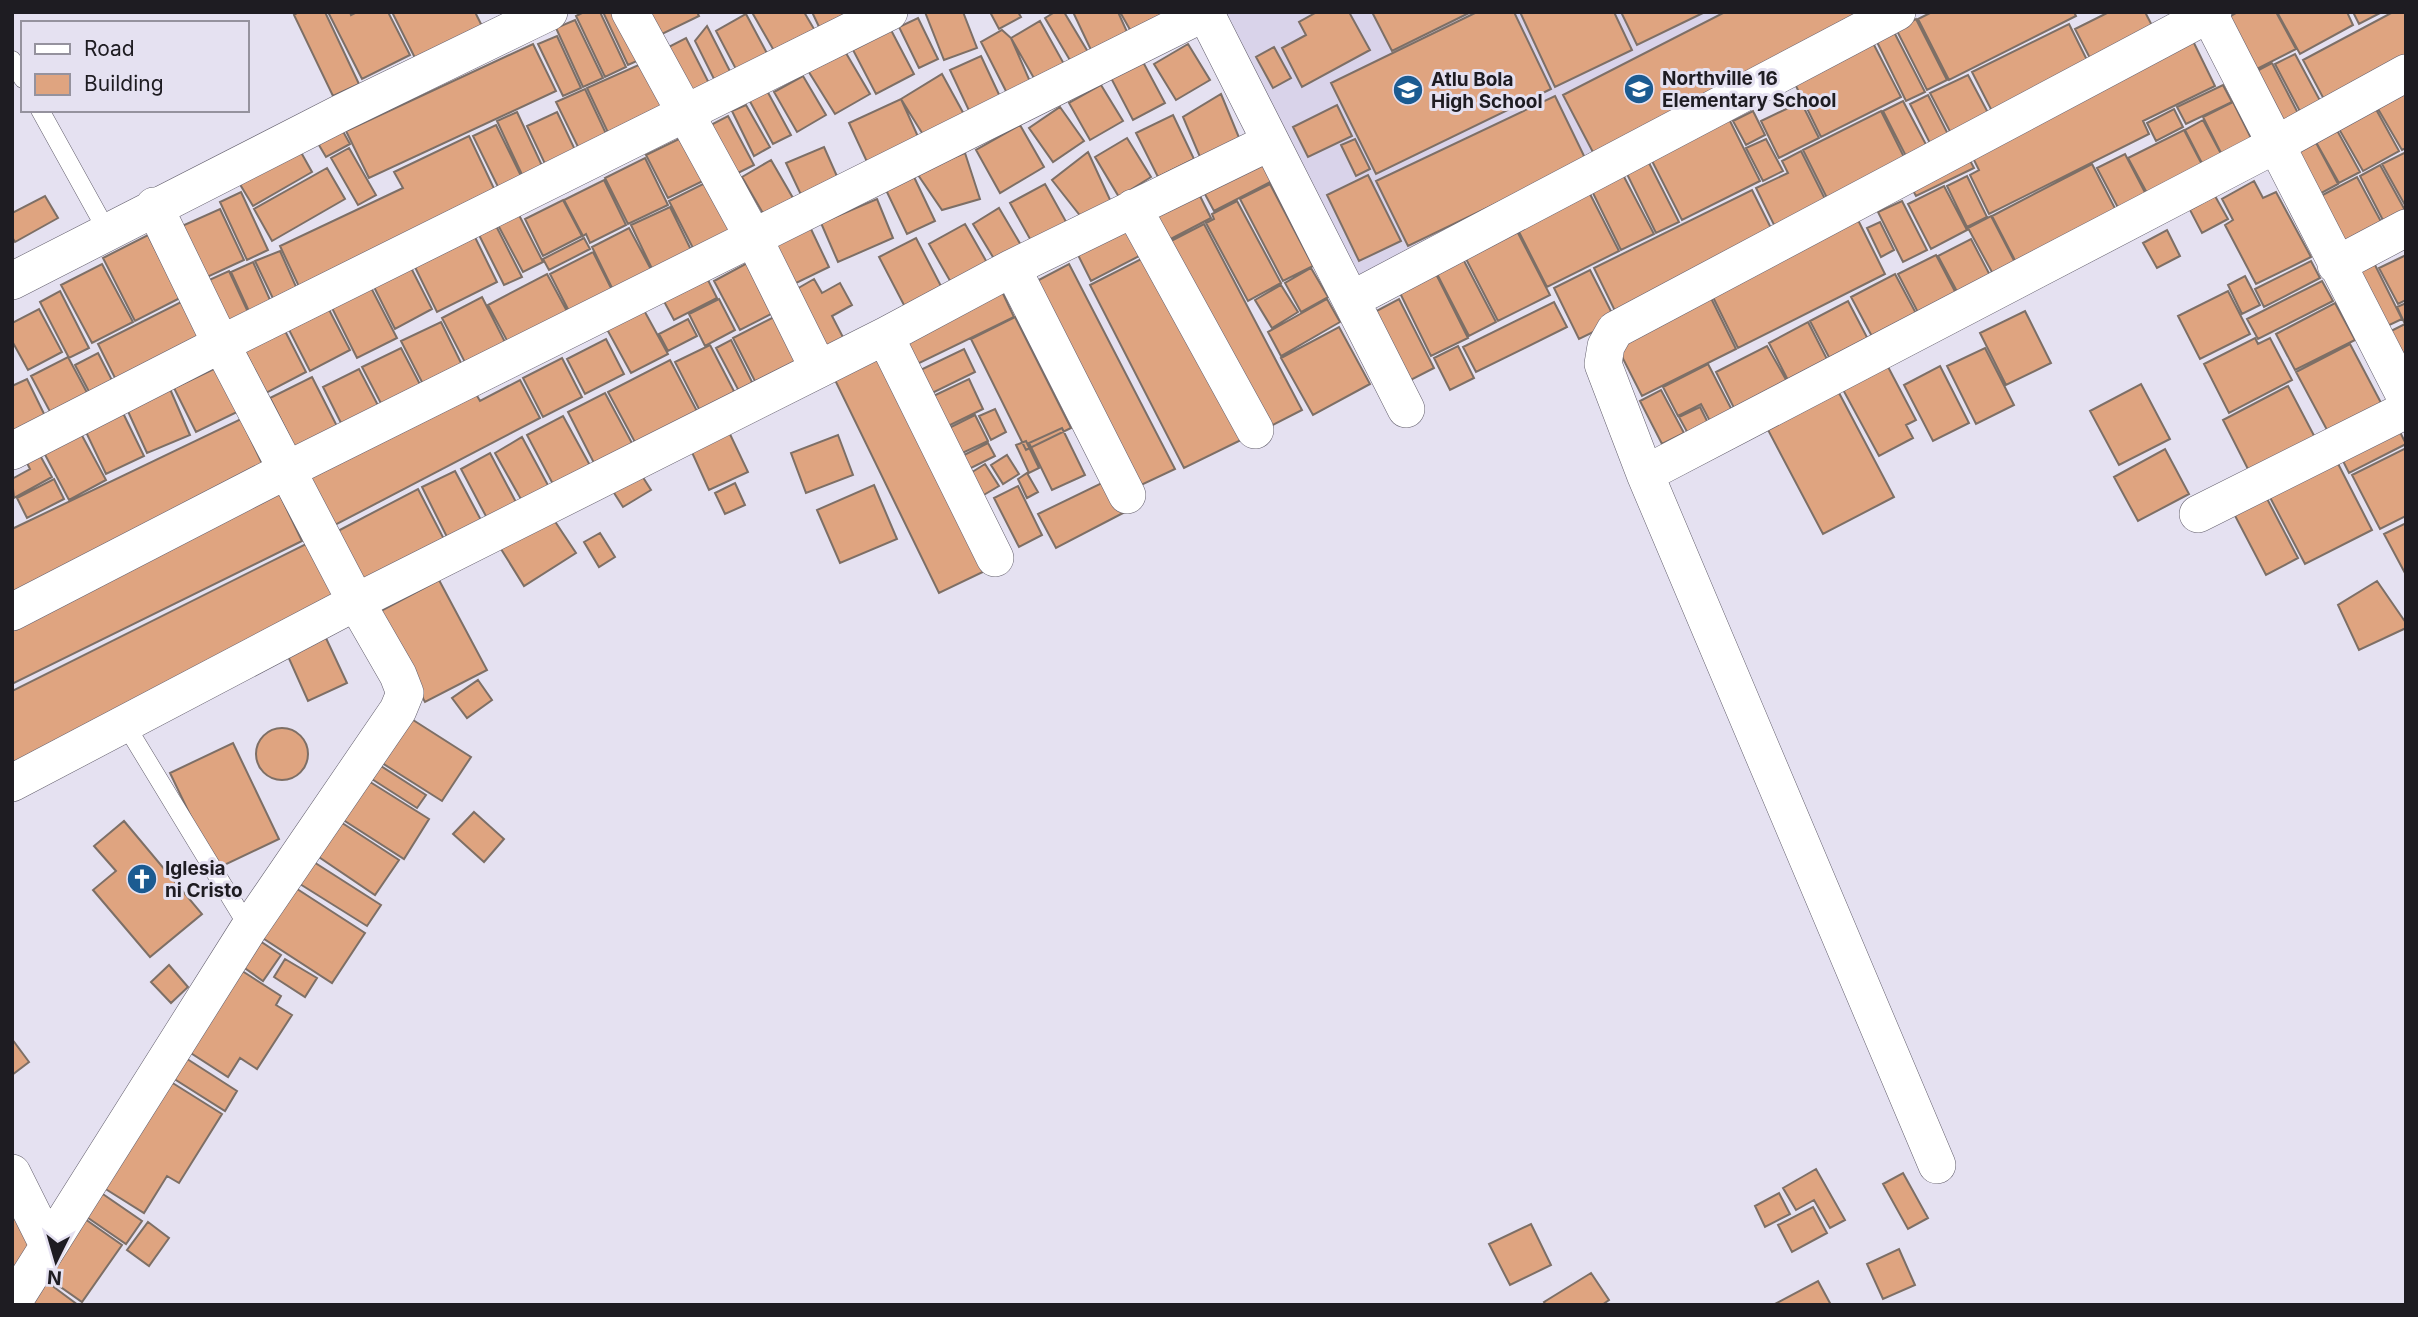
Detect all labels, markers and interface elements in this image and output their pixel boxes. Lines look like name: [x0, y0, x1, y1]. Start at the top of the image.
legend: [21, 21, 248, 112]
text: Road: [84, 36, 135, 61]
place label: Northville 16 Elementary School: [1662, 67, 1836, 112]
place label: Atlu Bola High School: [1431, 68, 1543, 113]
text: Building: [84, 71, 164, 96]
school or university icon: Northville 16 Elementary School: [1622, 72, 1656, 106]
school or university icon: Atlu Bola High School: [1391, 73, 1425, 107]
place label: Iglesia ni Cristo: [165, 857, 243, 902]
church icon: Iglesia ni Cristo: [125, 862, 159, 896]
north arrow: [21, 1226, 91, 1296]
text: N: [46, 1265, 63, 1290]

